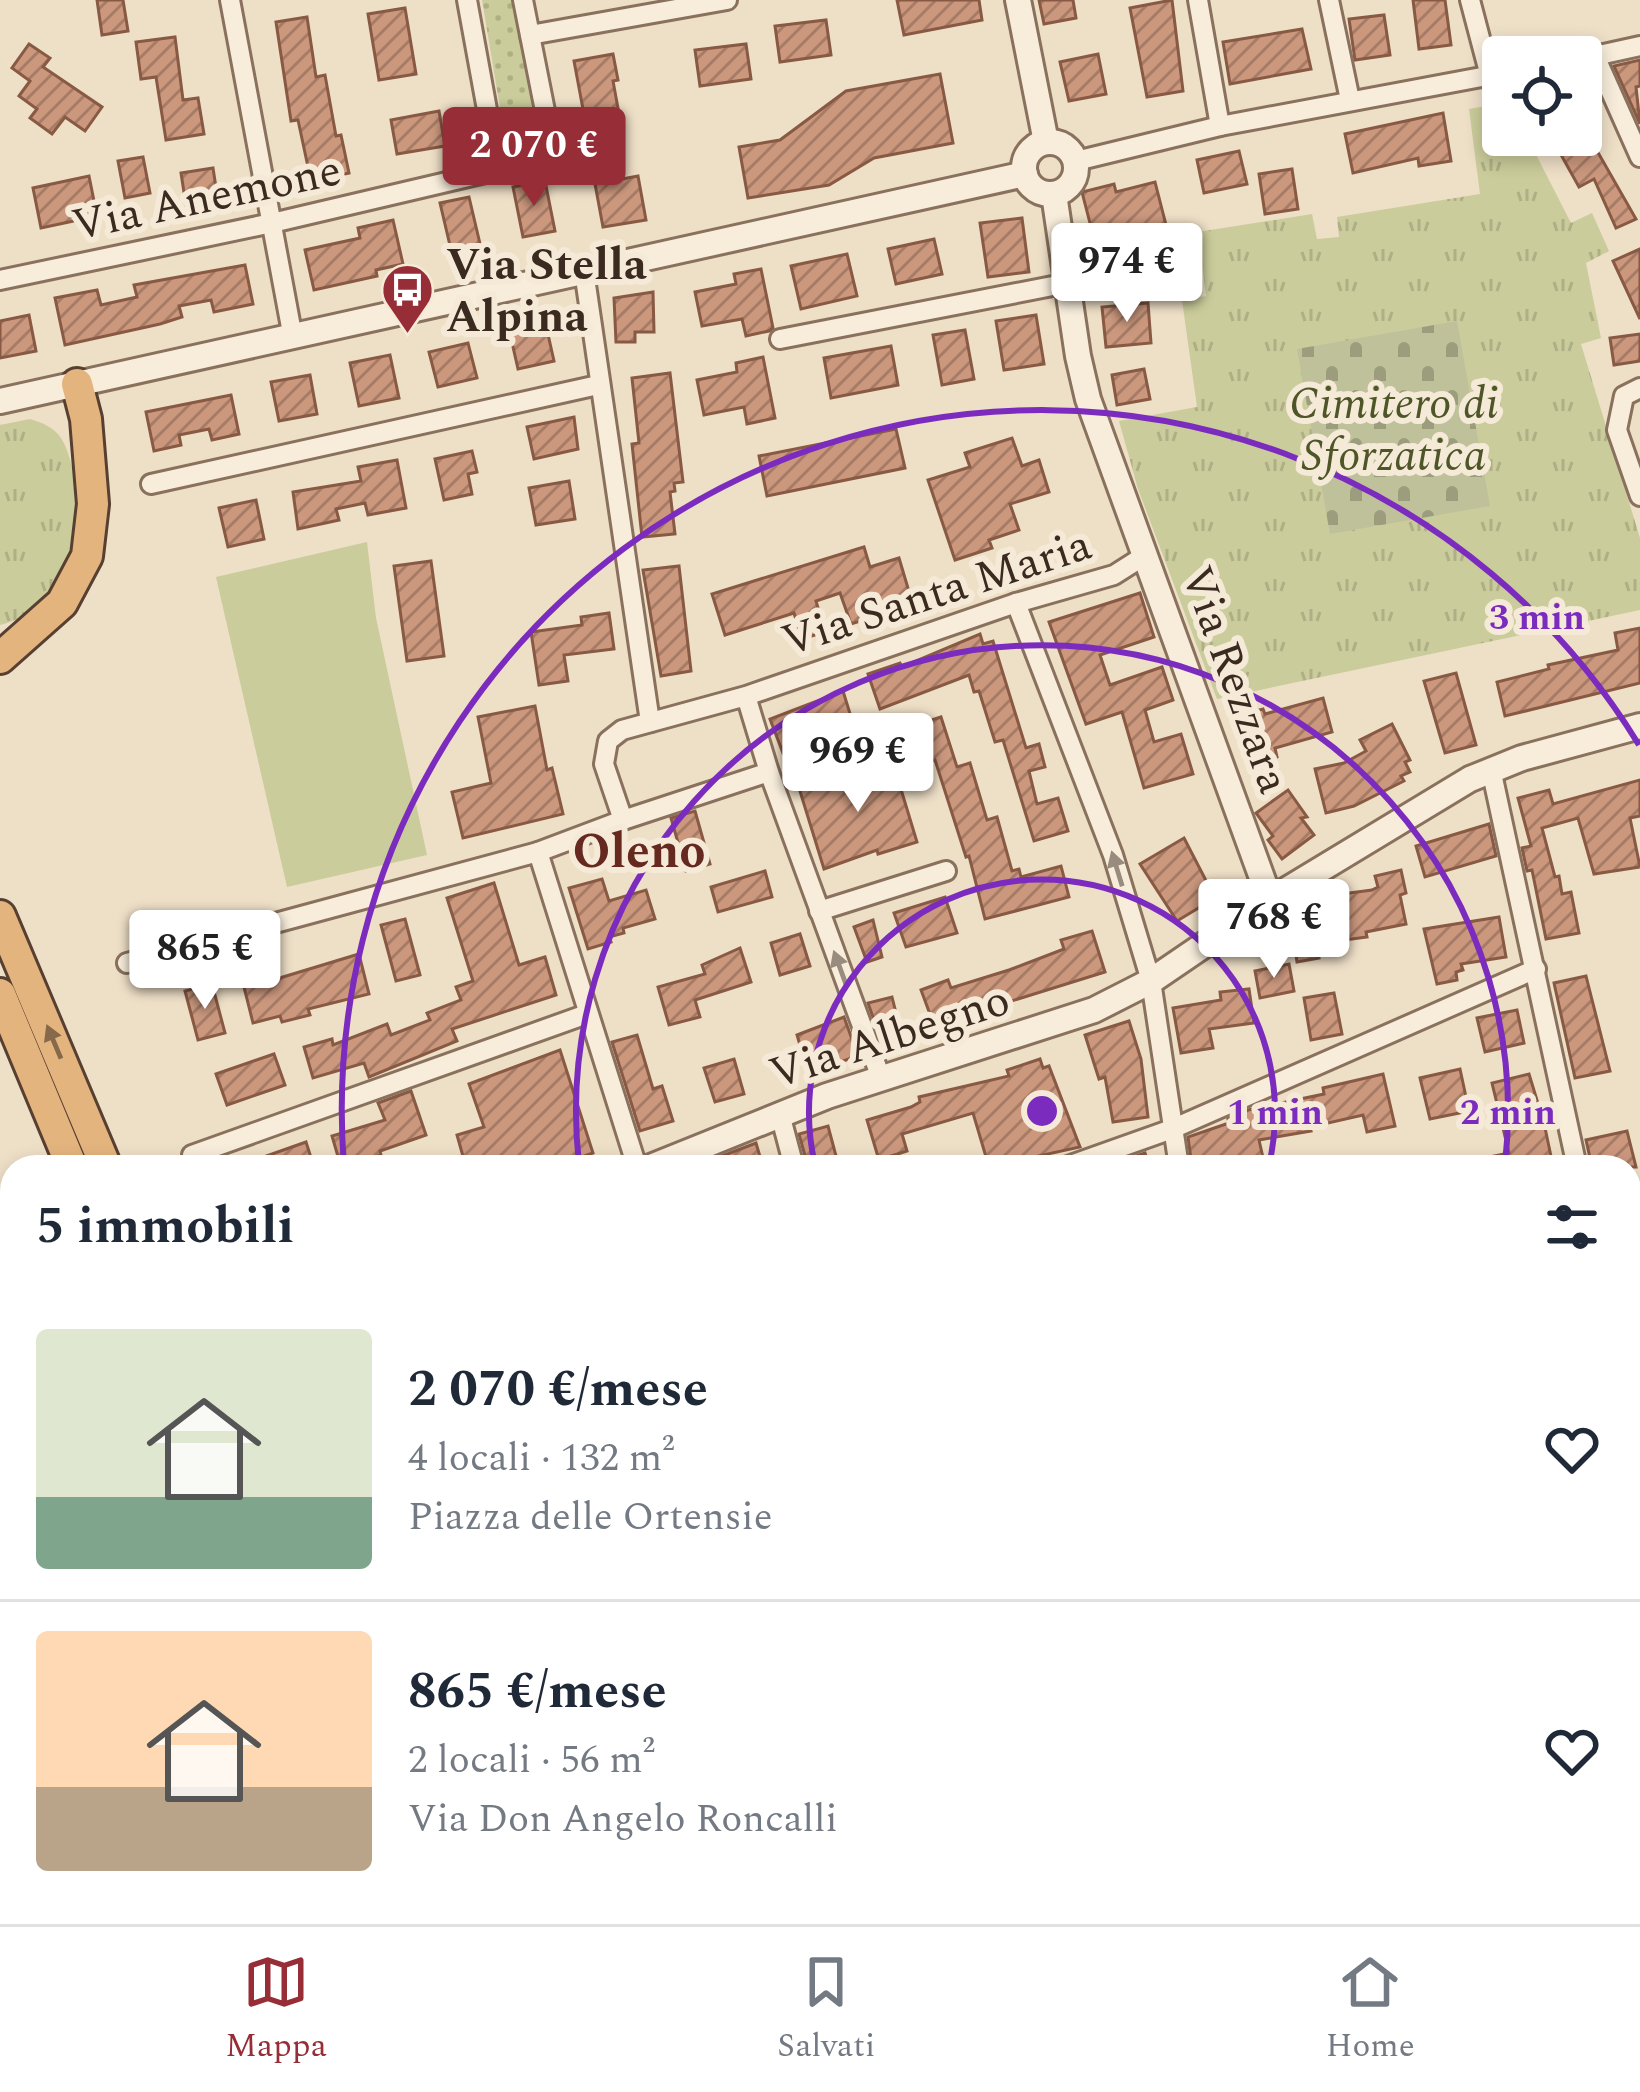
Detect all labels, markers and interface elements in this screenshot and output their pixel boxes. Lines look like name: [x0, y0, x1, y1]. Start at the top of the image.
map controls: [1482, 36, 1602, 156]
button: locate: [1482, 36, 1602, 156]
pin: 2 070 €: [423, 107, 645, 209]
text: 2 070 €: [470, 116, 598, 175]
street label: Via Anemone: [66, 136, 347, 261]
pin: 974 €: [1043, 223, 1211, 325]
place label: Via Stella Alpina: [446, 231, 647, 352]
text: 974 €: [1078, 232, 1176, 291]
bus stop icon: Via Stella Alpina: [379, 261, 435, 335]
park label: Cimitero di Sforzatica: [1289, 370, 1499, 491]
street label: Via Santa Maria: [773, 511, 1101, 676]
street label: Via Rezzara: [1162, 556, 1308, 803]
text: 3 min: [1489, 591, 1585, 646]
pin: 969 €: [774, 713, 942, 815]
text: 969 €: [809, 722, 907, 781]
district label: Oleno: [572, 816, 706, 889]
one-way arrow: [1107, 850, 1126, 887]
pin: 768 €: [1190, 879, 1358, 981]
text: 768 €: [1225, 888, 1323, 947]
pin: 865 €: [121, 910, 289, 1012]
text: 865 €: [156, 919, 254, 978]
one-way arrow: [830, 950, 849, 986]
street label: Via Albegno: [761, 966, 1019, 1109]
one-way arrow: [44, 1024, 63, 1060]
text: 1 min: [1227, 1086, 1323, 1141]
text: 2 min: [1460, 1086, 1556, 1141]
centre of rings: [1021, 1090, 1063, 1132]
text: 5 immobili: [36, 1188, 294, 1266]
icon: filters: [1539, 1194, 1605, 1260]
text: 2 070 €/mese: [408, 1351, 708, 1429]
icon: home: [132, 1377, 276, 1521]
icon: heart: [1539, 1416, 1605, 1482]
text: 4 locali · 132 m²: [408, 1429, 675, 1488]
text: Piazza delle Ortensie: [408, 1488, 773, 1547]
text: 865 €/mese: [408, 1653, 667, 1731]
icon: home: [132, 1679, 276, 1823]
icon: heart: [1539, 1718, 1605, 1784]
text: 2 locali · 56 m²: [408, 1731, 655, 1790]
text: Via Don Angelo Roncalli: [408, 1790, 838, 1849]
tab: Mappa: [225, 1949, 327, 2071]
tab: Salvati: [777, 1949, 875, 2071]
tab: Home: [1326, 1949, 1415, 2071]

